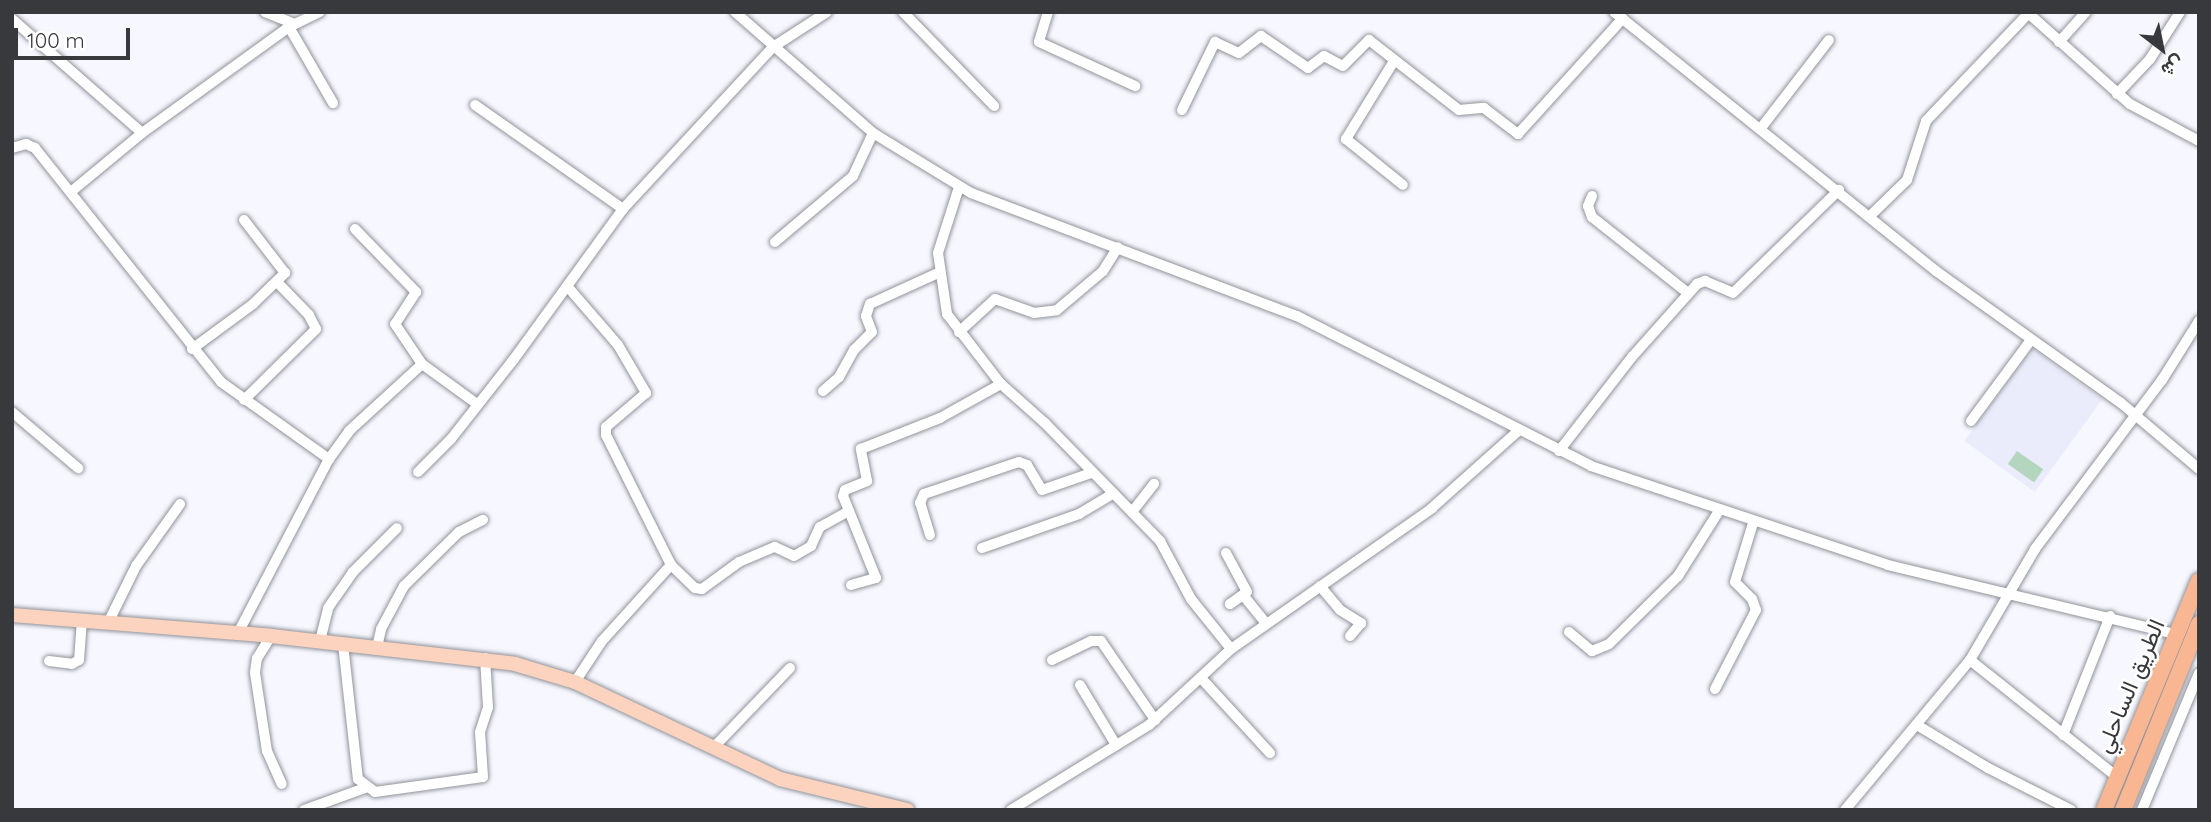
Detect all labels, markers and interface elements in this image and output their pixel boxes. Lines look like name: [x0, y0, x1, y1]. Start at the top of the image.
scale bar: [18, 14, 133, 58]
north arrow: [2127, 14, 2197, 84]
text: 100 m: [27, 27, 85, 53]
text: ش: [2157, 51, 2189, 83]
street label: الطريق الساحلي: [2089, 615, 2171, 757]

